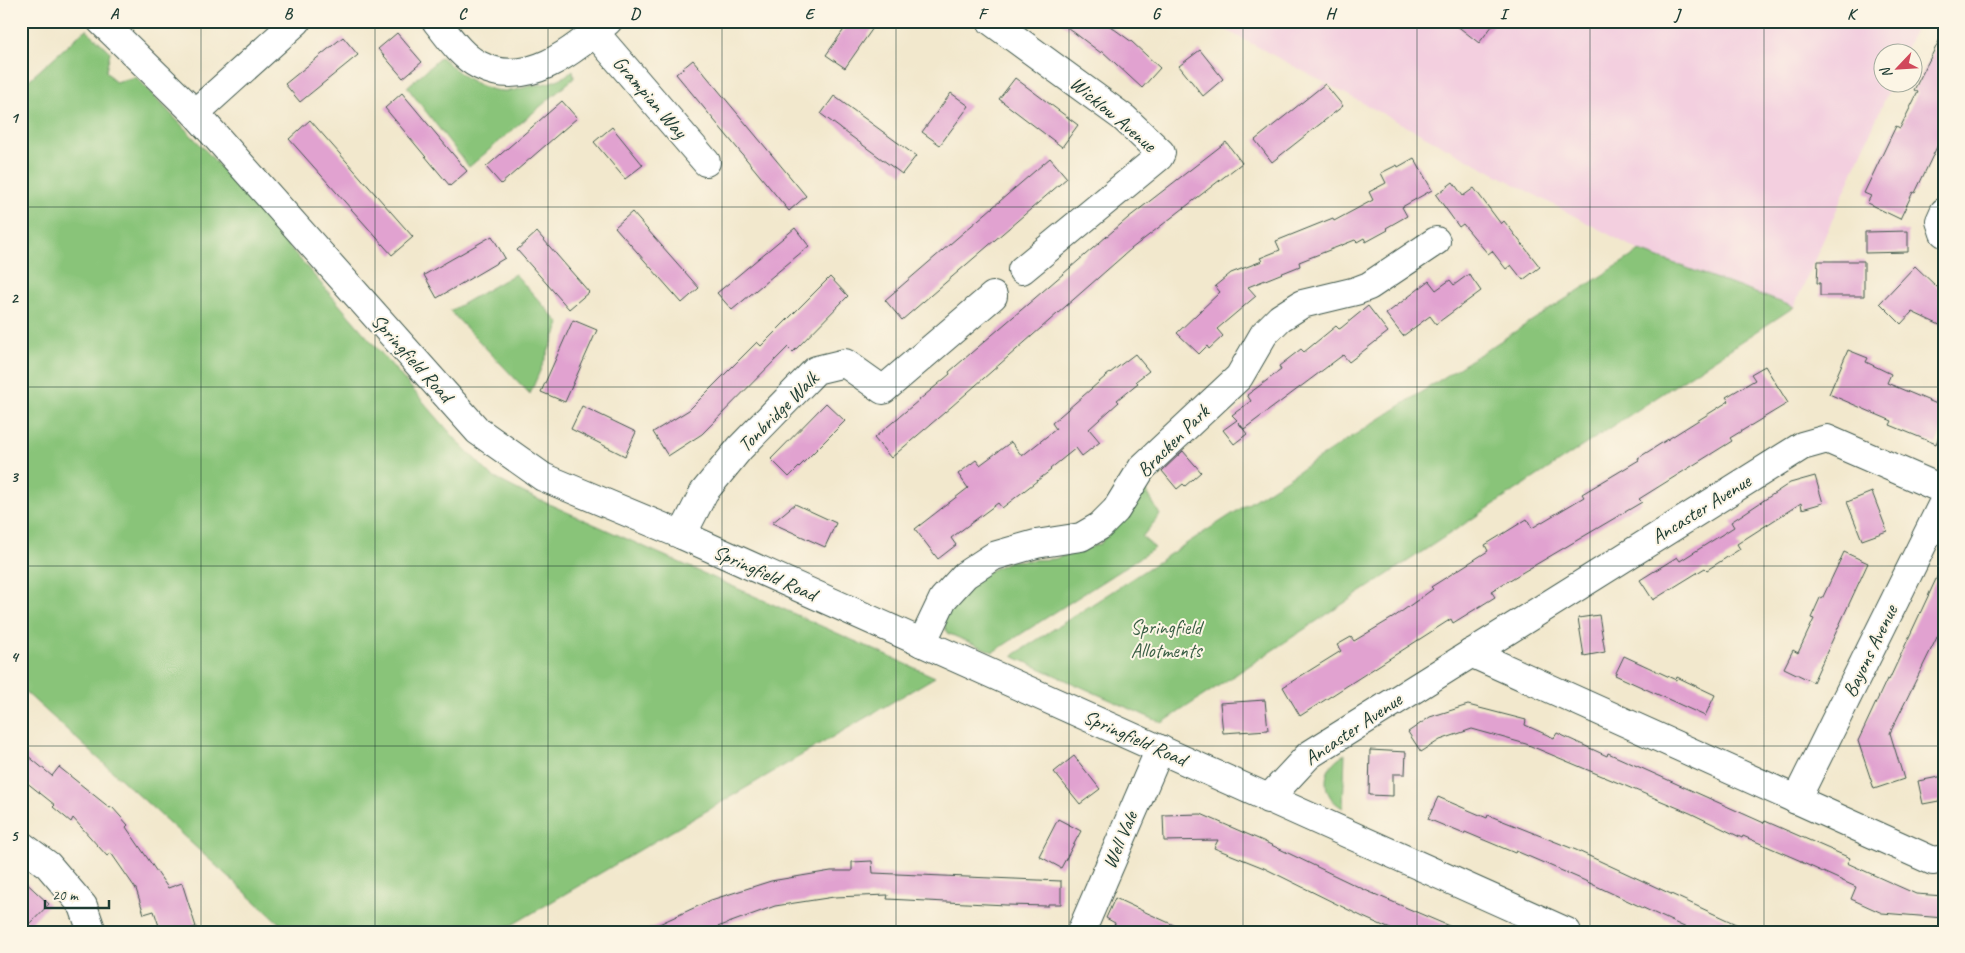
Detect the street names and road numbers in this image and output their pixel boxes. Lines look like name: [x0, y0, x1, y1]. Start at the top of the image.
street label: Grampian Way: [607, 51, 693, 144]
street label: Wicklow Avenue: [1065, 71, 1162, 158]
street label: Springfield Road: [366, 309, 460, 410]
street label: Tonbridge Walk: [733, 365, 825, 457]
street label: Bracken Park: [1132, 398, 1216, 482]
street label: Ancaster Avenue: [1647, 468, 1757, 549]
street label: Springfield Road: [710, 539, 823, 608]
street label: Bayons Avenue: [1837, 600, 1904, 701]
street label: Ancaster Avenue: [1299, 686, 1408, 771]
street label: Springfield Road: [1080, 704, 1193, 773]
street label: Well Vale: [1097, 806, 1144, 872]

